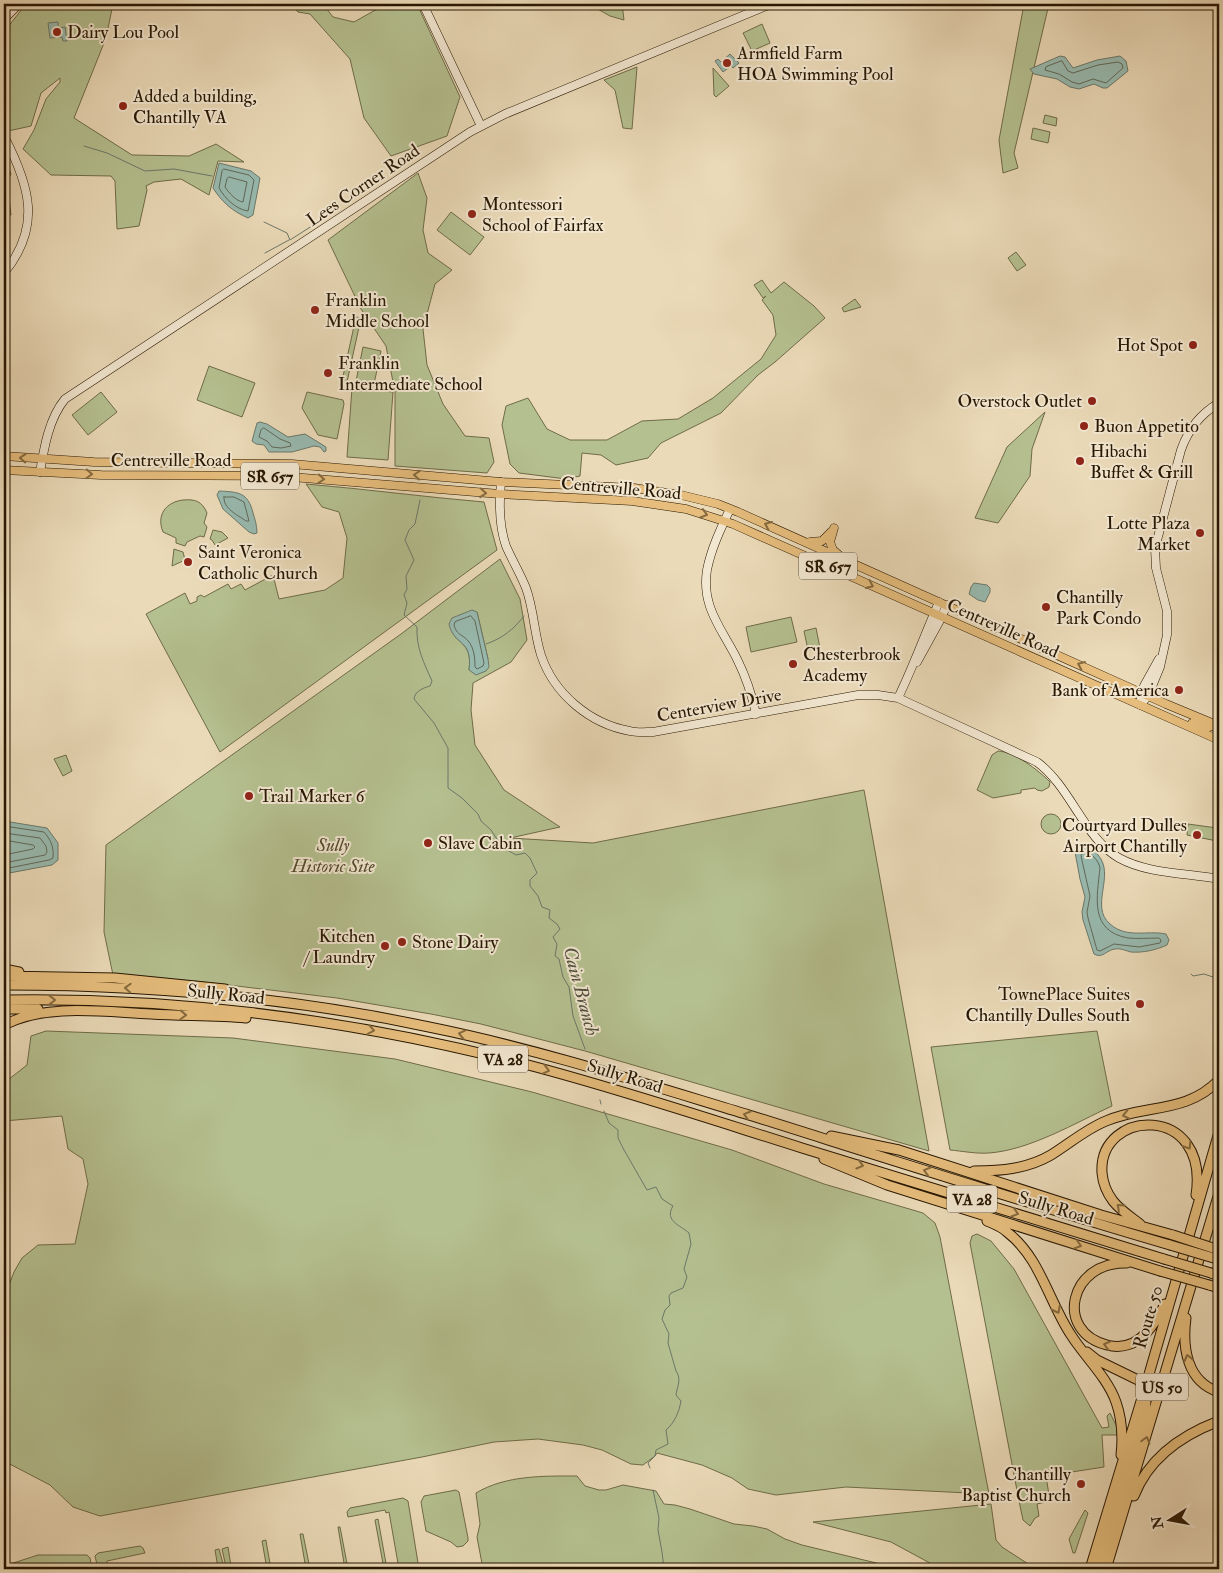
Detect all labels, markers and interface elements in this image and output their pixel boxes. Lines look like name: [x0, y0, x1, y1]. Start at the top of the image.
place label: Dairy Lou Pool: [67, 21, 179, 44]
marker: Dairy Lou Pool: [51, 26, 63, 38]
place label: Armfield Farm HOA Swimming Pool: [736, 42, 894, 86]
marker: Armfield Farm HOA Swimming Pool: [721, 57, 733, 69]
place label: Added a building, Chantilly VA: [132, 85, 257, 129]
marker: Added a building, Chantilly VA: [117, 100, 129, 112]
street label: Lees Corner Road: [302, 139, 424, 232]
place label: Montessori School of Fairfax: [482, 193, 604, 237]
marker: Montessori School of Fairfax: [466, 208, 478, 220]
place label: Franklin Middle School: [325, 289, 430, 333]
marker: Franklin Middle School: [309, 304, 321, 316]
place label: Hot Spot: [1117, 334, 1183, 357]
marker: Hot Spot: [1187, 339, 1199, 351]
place label: Franklin Intermediate School: [338, 352, 483, 396]
marker: Franklin Intermediate School: [322, 367, 334, 379]
place label: Overstock Outlet: [958, 390, 1082, 413]
marker: Overstock Outlet: [1086, 395, 1098, 407]
place label: Buon Appetito: [1094, 415, 1199, 438]
marker: Buon Appetito: [1078, 420, 1090, 432]
place label: Hibachi Buffet & Grill: [1090, 440, 1194, 484]
street label: Centreville Road: [111, 449, 231, 472]
one-way arrow: [19, 452, 27, 463]
marker: Hibachi Buffet & Grill: [1074, 455, 1086, 467]
road number: SR 657: [241, 462, 299, 490]
one-way arrow: [85, 469, 93, 480]
one-way arrow: [413, 469, 421, 480]
street label: Centreville Road: [560, 472, 682, 505]
one-way arrow: [317, 473, 325, 484]
one-way arrow: [479, 487, 487, 498]
one-way arrow: [700, 508, 708, 518]
place label: Lotte Plaza Market: [1107, 512, 1191, 556]
one-way arrow: [764, 520, 773, 531]
marker: Lotte Plaza Market: [1194, 527, 1206, 539]
place label: Saint Veronica Catholic Church: [198, 541, 318, 585]
road number: SR 657: [799, 552, 857, 580]
marker: Saint Veronica Catholic Church: [182, 556, 194, 568]
one-way arrow: [865, 578, 874, 589]
place label: Chantilly Park Condo: [1056, 586, 1141, 630]
street label: Centreville Road: [943, 593, 1063, 664]
marker: Chantilly Park Condo: [1040, 601, 1052, 613]
place label: Chesterbrook Academy: [802, 643, 901, 687]
marker: Chesterbrook Academy: [787, 658, 799, 670]
one-way arrow: [1077, 661, 1086, 672]
place label: Bank of America: [1051, 679, 1170, 702]
street label: Centerview Drive: [655, 683, 784, 728]
marker: Bank of America: [1173, 684, 1185, 696]
place label: Trail Marker 6: [259, 785, 365, 808]
marker: Trail Marker 6: [243, 790, 255, 802]
place label: Courtyard Dulles Airport Chantilly: [1062, 814, 1188, 858]
marker: Courtyard Dulles Airport Chantilly: [1191, 829, 1203, 841]
place label: Slave Cabin: [438, 832, 522, 855]
park label: Sully Historic Site: [290, 834, 376, 878]
marker: Slave Cabin: [422, 837, 434, 849]
place label: Kitchen / Laundry: [302, 925, 376, 969]
place label: Stone Dairy: [412, 931, 500, 954]
marker: Stone Dairy: [396, 936, 408, 948]
marker: Kitchen / Laundry: [379, 940, 391, 952]
water label: Cain Branch: [558, 944, 604, 1038]
street label: Sully Road: [186, 979, 266, 1010]
one-way arrow: [124, 982, 132, 993]
place label: TownePlace Suites Chantilly Dulles South: [965, 983, 1131, 1027]
one-way arrow: [49, 995, 57, 1005]
marker: TownePlace Suites Chantilly Dulles South: [1134, 998, 1146, 1010]
one-way arrow: [179, 1010, 187, 1021]
one-way arrow: [366, 1025, 375, 1035]
one-way arrow: [457, 1029, 466, 1040]
road number: VA 28: [478, 1046, 528, 1072]
street label: Sully Road: [584, 1054, 666, 1099]
one-way arrow: [542, 1064, 551, 1075]
one-way arrow: [1122, 1109, 1131, 1120]
one-way arrow: [743, 1111, 752, 1121]
one-way arrow: [1182, 1141, 1191, 1150]
one-way arrow: [855, 1159, 863, 1169]
one-way arrow: [923, 1166, 932, 1176]
road number: VA 28: [947, 1186, 997, 1212]
street label: Sully Road: [1015, 1186, 1097, 1231]
one-way arrow: [1116, 1204, 1125, 1213]
one-way arrow: [1010, 1207, 1019, 1217]
one-way arrow: [1074, 1239, 1082, 1249]
street label: Route 50: [1129, 1283, 1168, 1351]
one-way arrow: [1051, 1305, 1061, 1314]
one-way arrow: [1103, 1340, 1111, 1350]
one-way arrow: [1183, 1354, 1194, 1363]
road number: US 50: [1136, 1374, 1188, 1400]
one-way arrow: [1140, 1436, 1150, 1444]
place label: Chantilly Baptist Church: [961, 1463, 1072, 1507]
marker: Chantilly Baptist Church: [1075, 1478, 1087, 1490]
north arrow: [1146, 1496, 1196, 1546]
text: N: [1148, 1514, 1167, 1531]

